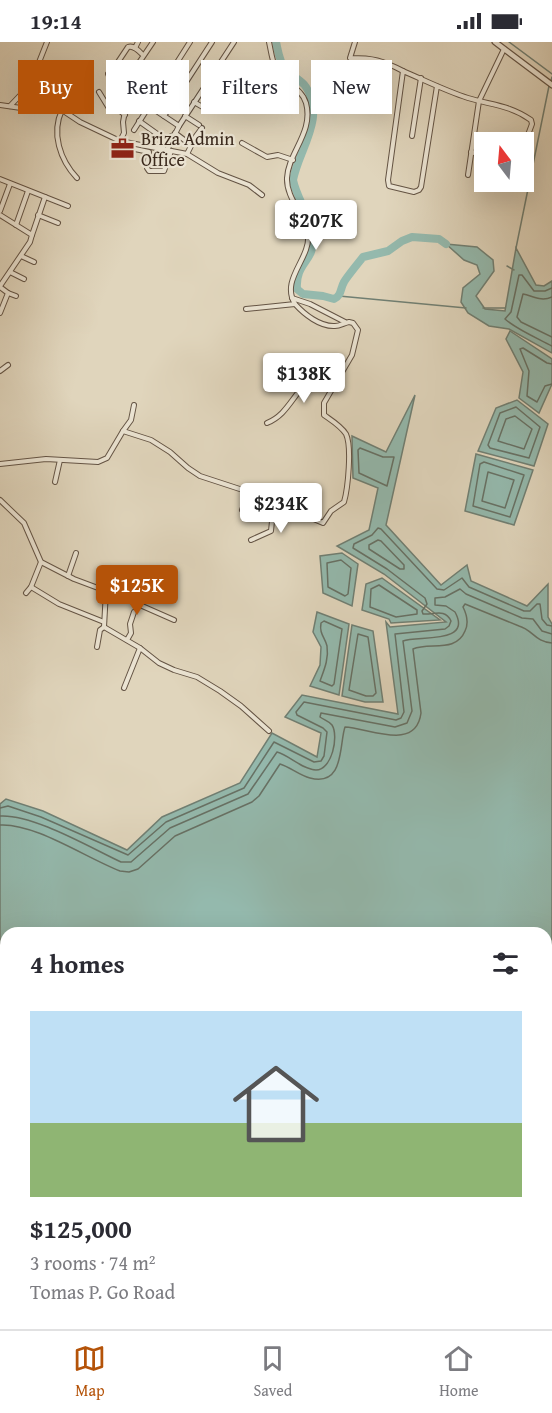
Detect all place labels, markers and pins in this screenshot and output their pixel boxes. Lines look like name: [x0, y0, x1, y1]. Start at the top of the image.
place label: Briza Admin Office: [141, 125, 234, 173]
office icon: Briza Admin Office: [110, 136, 136, 162]
pin: $207K: [274, 200, 358, 251]
pin: $138K: [262, 353, 346, 404]
pin: $234K: [239, 483, 323, 534]
pin: $125K: [95, 565, 179, 616]

